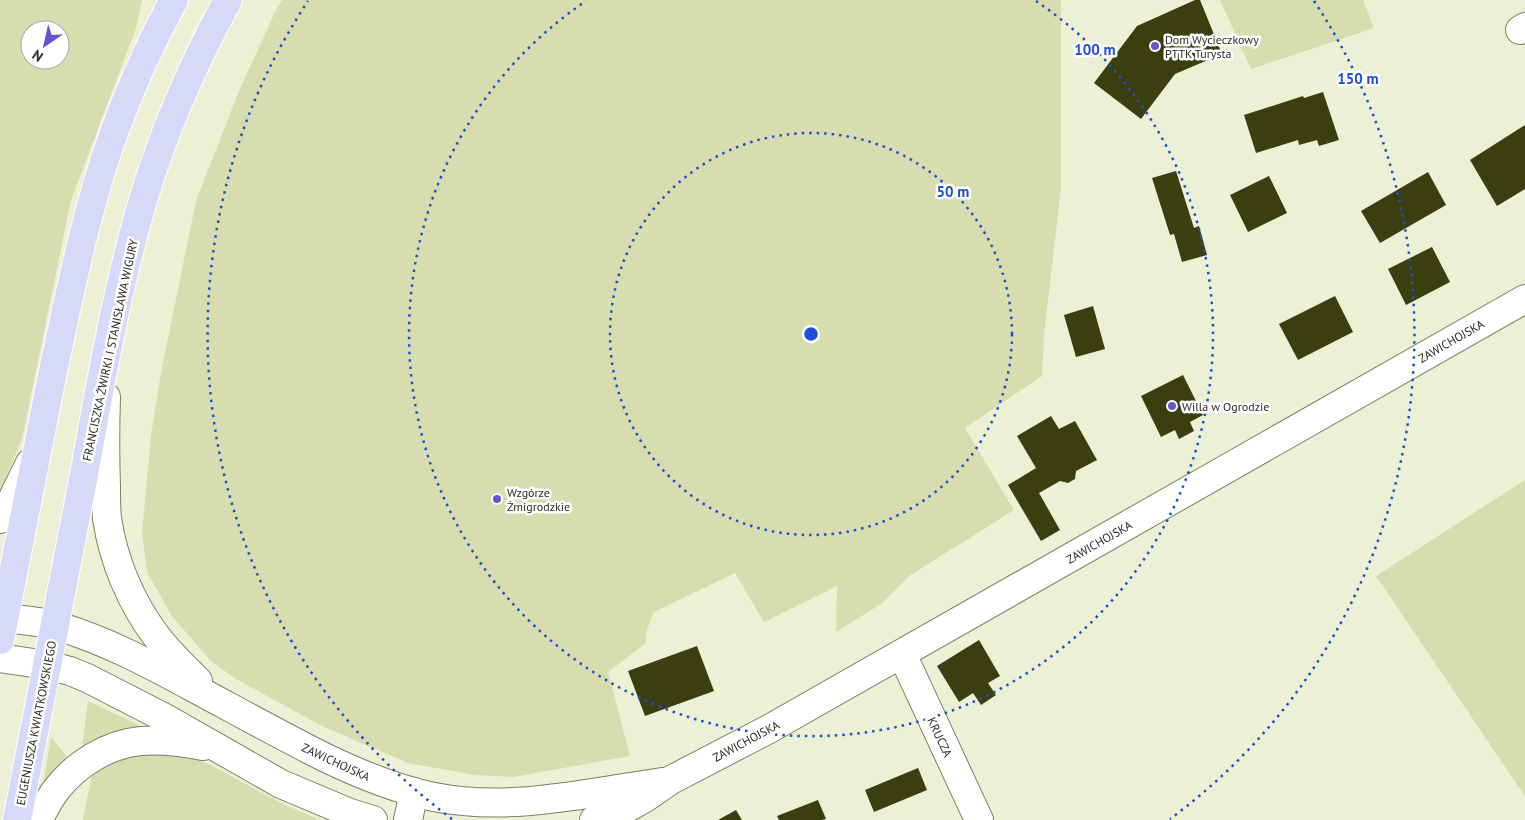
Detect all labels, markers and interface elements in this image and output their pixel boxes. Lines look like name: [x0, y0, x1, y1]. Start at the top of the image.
north arrow: [20, 20, 70, 70]
place label: Dom Wycieczkowy PTTK Turysta: [1165, 32, 1259, 61]
text: 100 m: [1074, 40, 1116, 59]
marker: Dom Wycieczkowy PTTK Turysta: [1149, 40, 1161, 52]
text: N: [29, 46, 47, 66]
text: 150 m: [1337, 69, 1379, 88]
text: 50 m: [937, 182, 969, 201]
street label: FRANCISZKA ŻWIRKI I STANISŁAWA WIGURY: [79, 237, 141, 462]
street label: ZAWICHOJSKA: [1415, 316, 1487, 366]
centre of rings: [802, 325, 820, 343]
place label: Willa w Ogrodzie: [1182, 399, 1269, 414]
marker: Willa w Ogrodzie: [1166, 400, 1178, 412]
place label: Wzgórze Żmigrodzkie: [507, 485, 570, 514]
marker: Wzgórze Żmigrodzkie: [491, 493, 503, 505]
street label: ZAWICHOJSKA: [1063, 517, 1135, 567]
street label: EUGENIUSZA KWIATKOWSKIEGO: [13, 639, 59, 807]
street label: KRUCZA: [924, 715, 956, 759]
street label: ZAWICHOJSKA: [710, 717, 782, 765]
street label: ZAWICHOJSKA: [300, 740, 372, 784]

